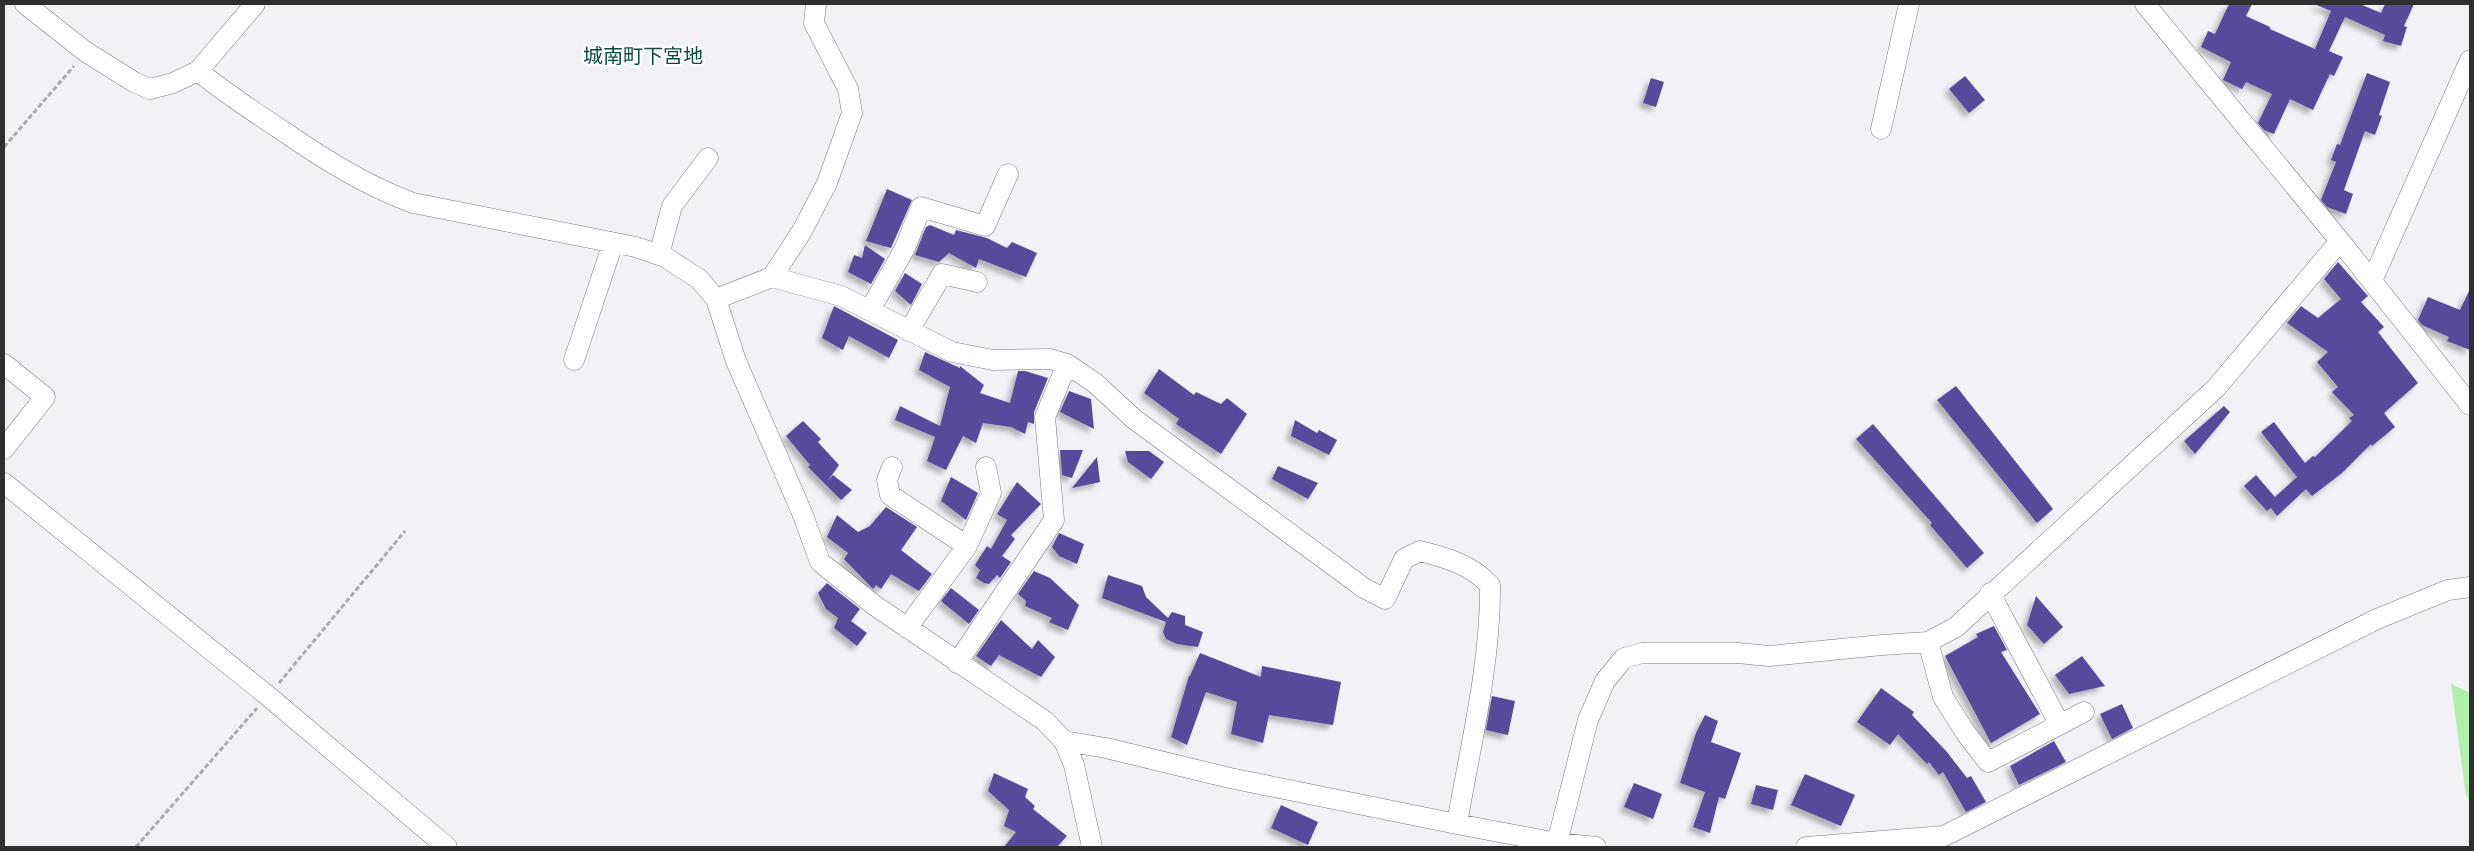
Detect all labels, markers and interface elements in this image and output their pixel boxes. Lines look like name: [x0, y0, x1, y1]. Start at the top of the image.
district label: 城南町下宮地: [583, 42, 703, 72]

